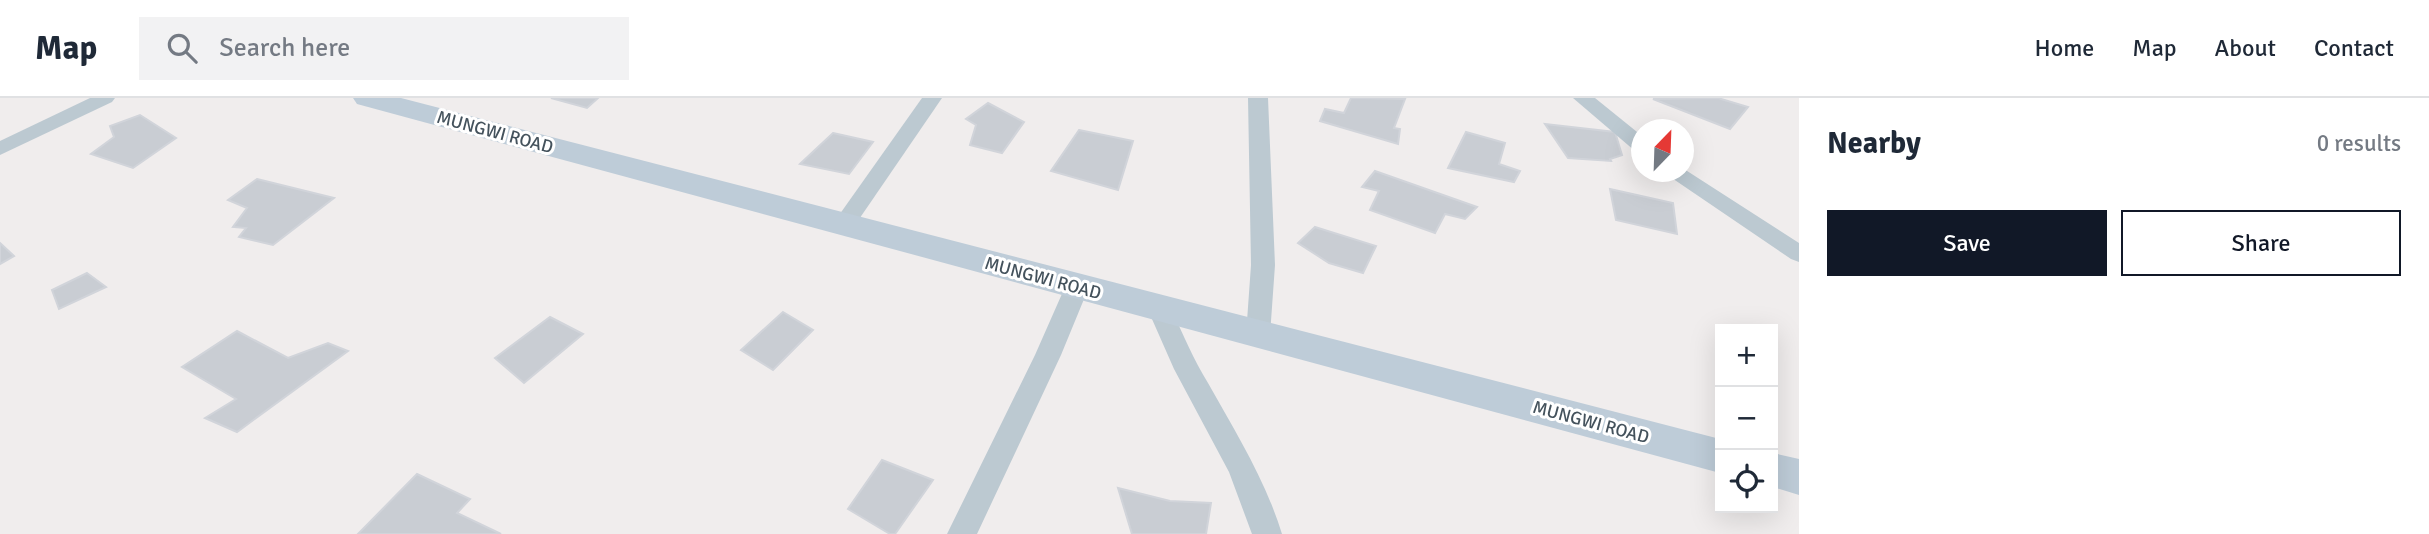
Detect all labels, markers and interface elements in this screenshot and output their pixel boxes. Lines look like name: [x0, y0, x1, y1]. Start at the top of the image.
search box: [139, 17, 629, 80]
text: Map: [35, 28, 97, 69]
icon: search: [163, 29, 201, 67]
text: Search here: [219, 32, 350, 64]
text: Home: [2034, 33, 2094, 63]
text: Map: [2132, 33, 2177, 63]
text: About: [2215, 33, 2276, 63]
text: Contact: [2314, 33, 2394, 63]
street label: MUNGWI ROAD: [434, 106, 556, 158]
north arrow: [1631, 119, 1694, 182]
text: Nearby: [1827, 125, 1921, 162]
text: 0 results: [2317, 129, 2401, 158]
button: Save: [1827, 210, 2107, 276]
button: Share: [2121, 210, 2401, 276]
street label: MUNGWI ROAD: [982, 252, 1104, 304]
map controls: [1715, 324, 1778, 513]
button: +: [1715, 324, 1778, 387]
button: −: [1715, 387, 1778, 450]
street label: MUNGWI ROAD: [1530, 396, 1652, 448]
button: locate: [1715, 450, 1778, 513]

